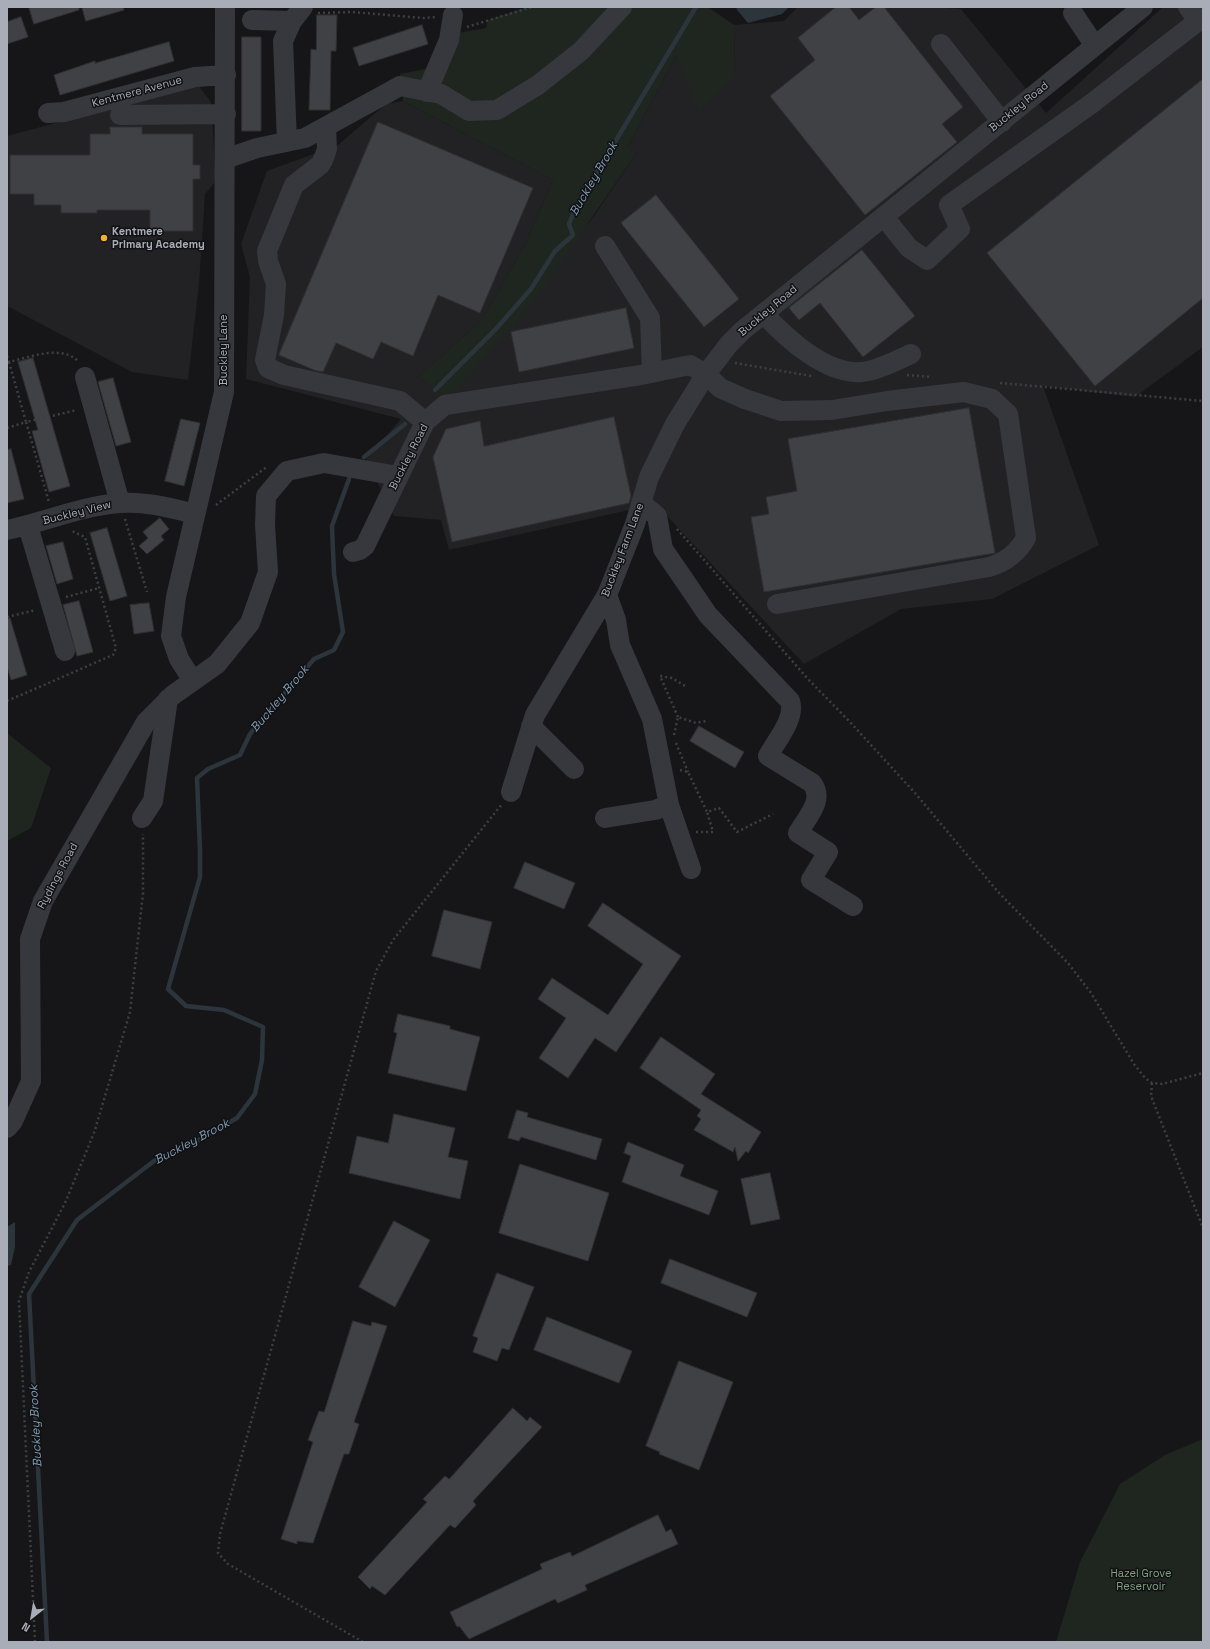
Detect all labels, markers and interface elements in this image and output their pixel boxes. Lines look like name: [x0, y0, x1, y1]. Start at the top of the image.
street label: Kentmere Avenue: [90, 74, 184, 110]
street label: Buckley Road: [987, 79, 1051, 135]
water label: Buckley Brook: [567, 139, 621, 219]
place label: Kentmere Primary Academy: [112, 225, 205, 251]
marker: Kentmere Primary Academy: [99, 233, 109, 243]
street label: Buckley Road: [736, 283, 800, 339]
street label: Buckley Lane: [217, 315, 231, 385]
street label: Buckley Road: [387, 422, 431, 492]
street label: Buckley View: [41, 498, 113, 528]
street label: Buckley Farm Lane: [599, 501, 647, 599]
water label: Buckley Brook: [248, 663, 312, 735]
street label: Rydings Road: [35, 841, 81, 911]
water label: Buckley Brook: [152, 1116, 232, 1168]
water label: Buckley Brook: [27, 1384, 45, 1468]
park label: Hazel Grove Reservoir: [1110, 1567, 1172, 1593]
north arrow: [12, 1597, 52, 1637]
text: N: [19, 1619, 33, 1635]

